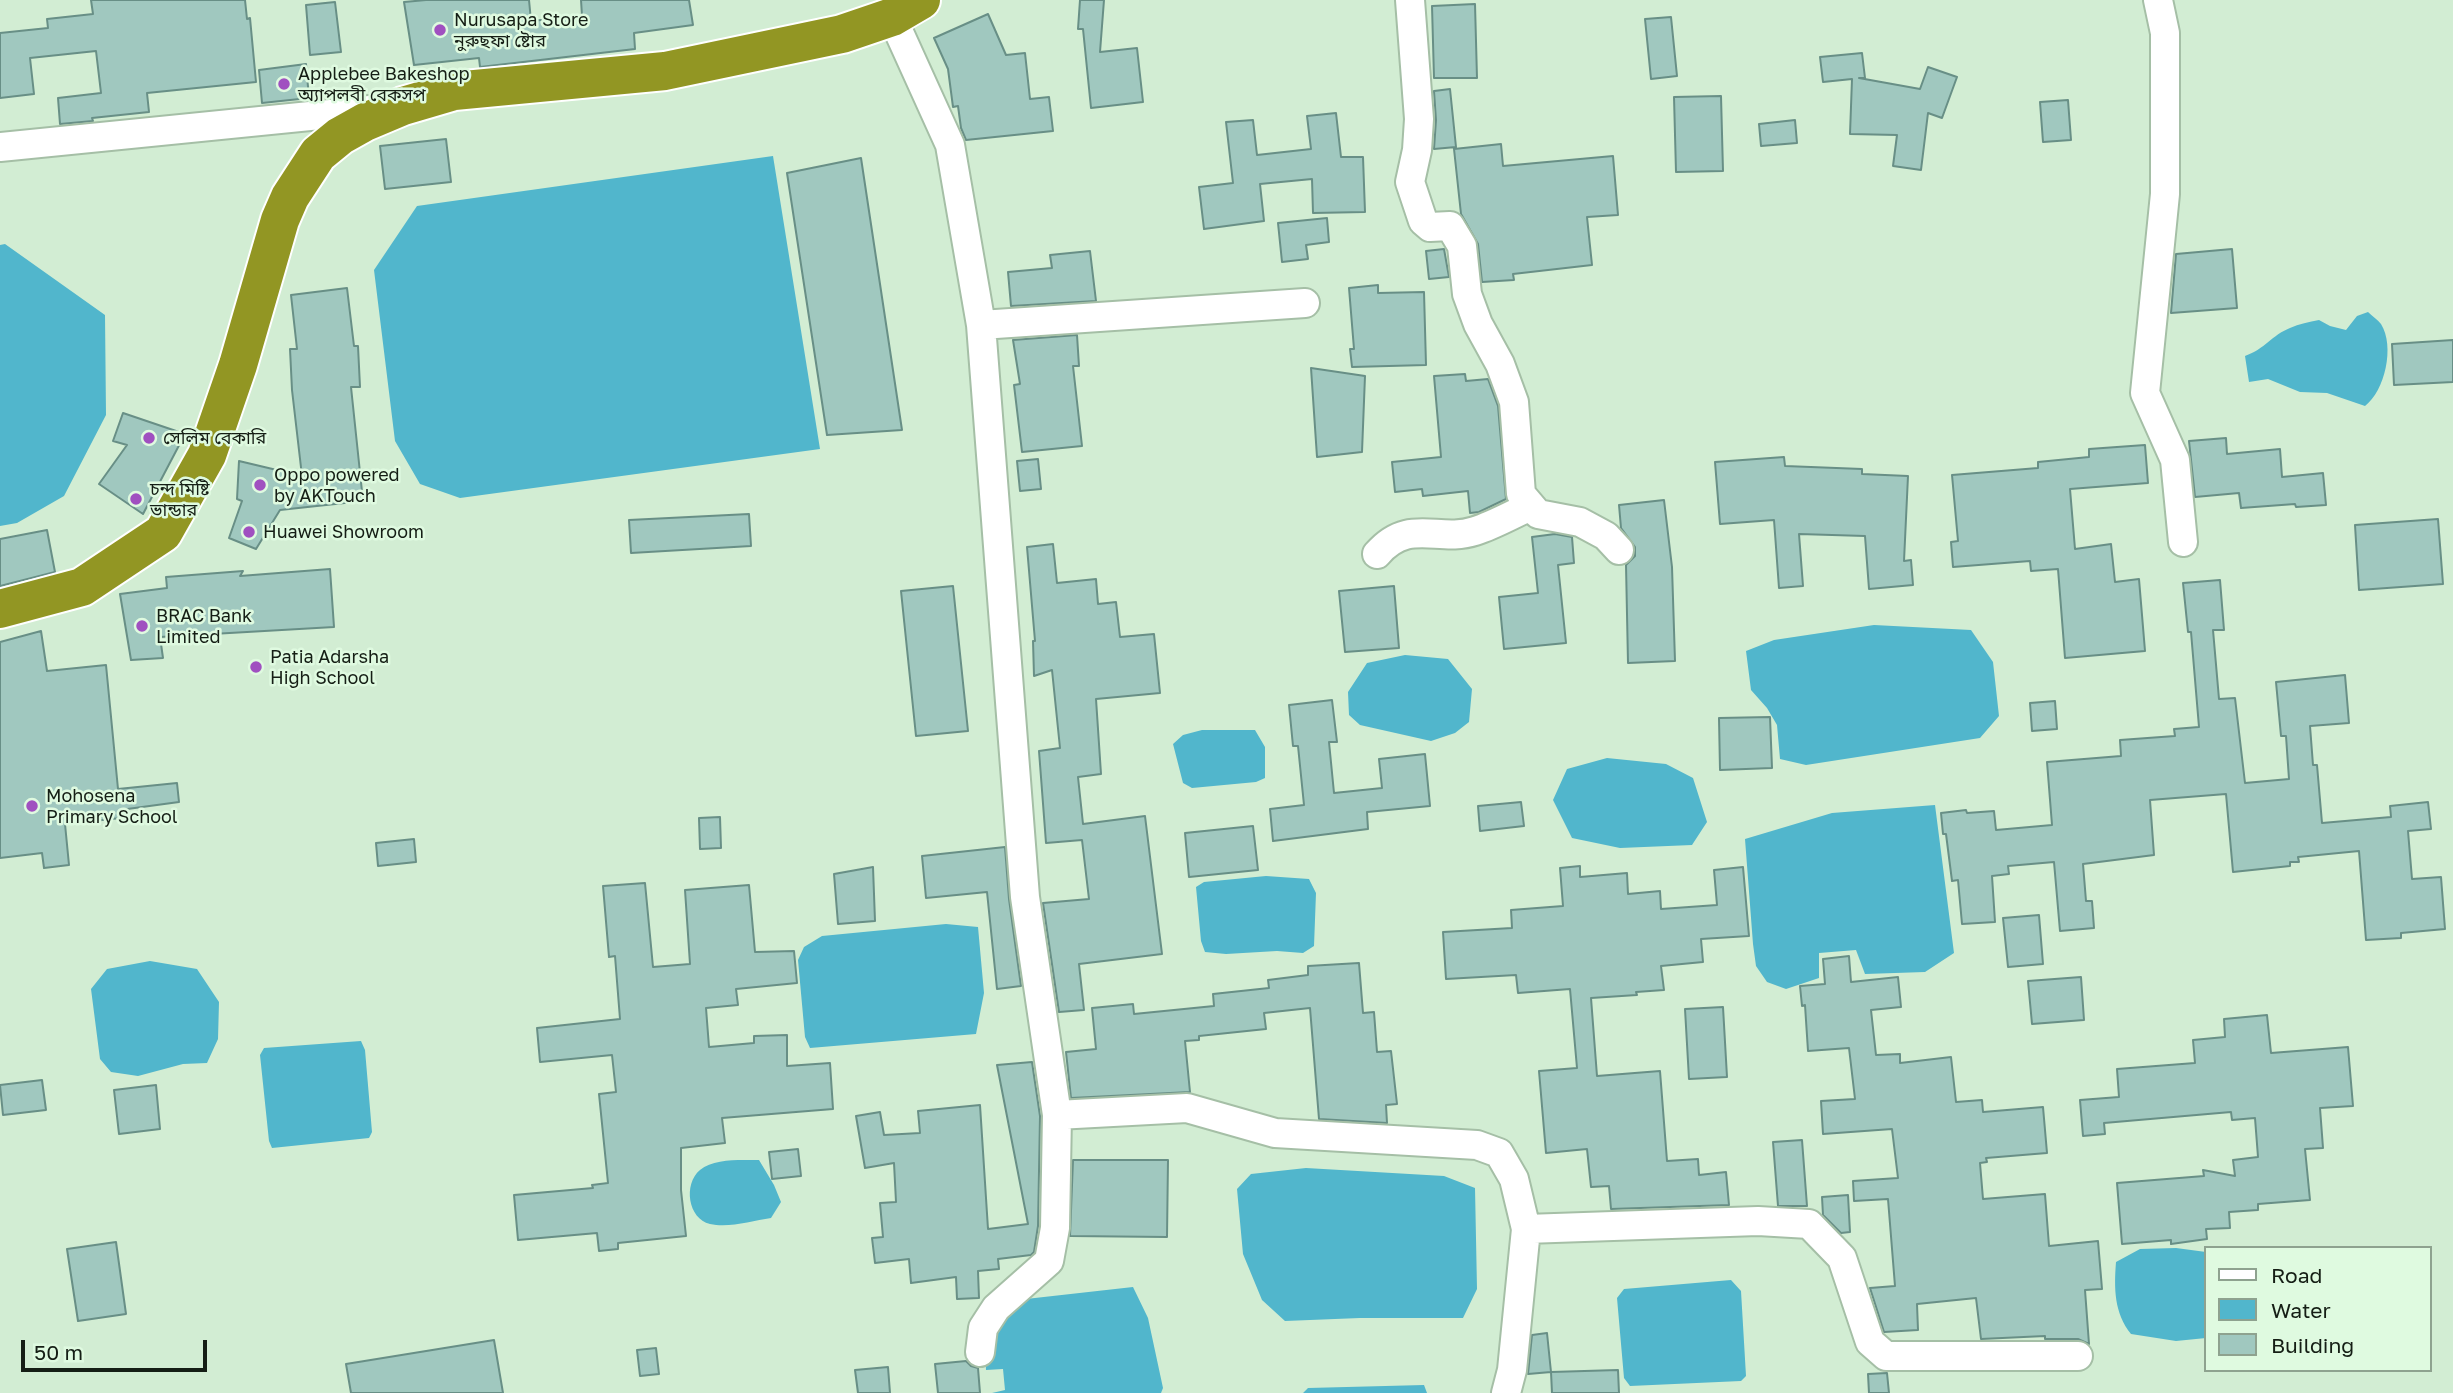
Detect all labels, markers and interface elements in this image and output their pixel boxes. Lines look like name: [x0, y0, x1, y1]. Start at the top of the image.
place label: Nurusapa Store নুরুছফা ষ্টোর: [454, 9, 588, 52]
marker: Nurusapa Store নুরুছফা ষ্টোর: [432, 22, 448, 38]
place label: Applebee Bakeshop অ্যাপলবী বেকসপ: [298, 63, 470, 106]
marker: Applebee Bakeshop অ্যাপলবী বেকসপ: [276, 76, 292, 92]
place label: সেলিম বেকারি: [163, 427, 266, 449]
marker: সেলিম বেকারি: [141, 430, 157, 446]
place label: Oppo powered by AKTouch: [274, 464, 400, 506]
marker: Oppo powered by AKTouch: [252, 477, 268, 493]
place label: চন্দ মিষ্টি ভান্ডার: [150, 478, 210, 520]
marker: চন্দ মিষ্টি ভান্ডার: [128, 491, 144, 507]
place label: Huawei Showroom: [263, 521, 424, 543]
marker: Huawei Showroom: [241, 524, 257, 540]
place label: BRAC Bank Limited: [156, 605, 252, 648]
marker: BRAC Bank Limited: [134, 618, 150, 634]
place label: Patia Adarsha High School: [270, 646, 389, 688]
marker: Patia Adarsha High School: [248, 659, 264, 675]
place label: Mohosena Primary School: [46, 785, 178, 828]
marker: Mohosena Primary School: [24, 798, 40, 814]
legend: [2204, 1246, 2432, 1372]
text: Road: [2271, 1262, 2322, 1288]
text: Water: [2271, 1297, 2331, 1323]
scale bar: [24, 1326, 210, 1370]
text: Building: [2271, 1332, 2354, 1358]
text: 50 m: [34, 1339, 83, 1365]

